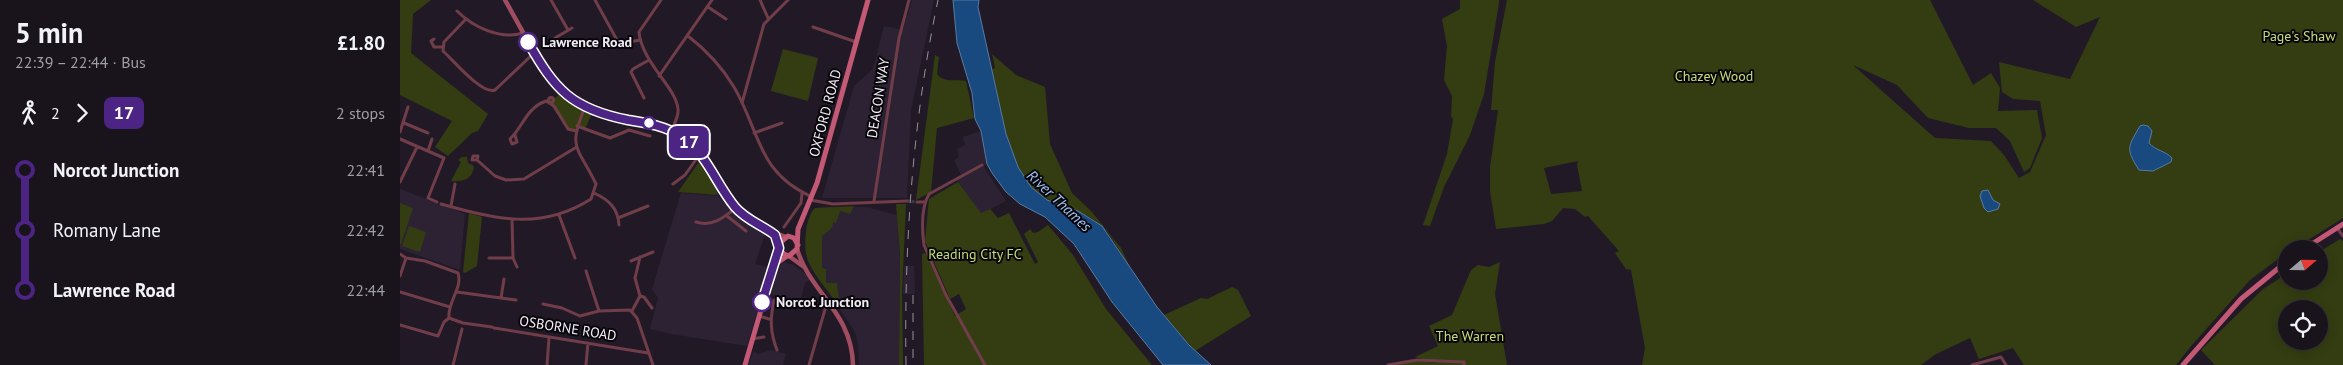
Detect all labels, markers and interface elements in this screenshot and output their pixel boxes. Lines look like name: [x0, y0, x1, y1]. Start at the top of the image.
text: 5 min: [15, 14, 83, 51]
park label: Page's Shaw: [2263, 27, 2336, 45]
text: £1.80: [337, 31, 385, 55]
marker: Lawrence Road: [518, 32, 538, 52]
place label: Lawrence Road: [542, 33, 632, 51]
text: 22:39 – 22:44 · Bus: [15, 52, 146, 72]
street label: DEACON WAY: [863, 56, 893, 139]
street label: OXFORD ROAD: [805, 67, 845, 159]
park label: Chazey Wood: [1675, 67, 1753, 85]
icon: walk: [15, 99, 43, 127]
icon: forward: [68, 99, 96, 127]
text: 17: [114, 101, 134, 124]
text: 2: [51, 103, 60, 123]
text: 2 stops: [336, 103, 385, 123]
unlabelled marker: [642, 116, 656, 130]
line badge: 17: [666, 126, 712, 158]
text: 17: [679, 130, 699, 153]
text: Norcot Junction: [53, 158, 179, 182]
text: 22:41: [347, 160, 385, 180]
water label: River Thames: [1023, 166, 1096, 235]
text: Romany Lane: [53, 218, 161, 242]
text: 22:42: [347, 220, 385, 240]
north arrow: [2278, 240, 2328, 290]
map controls: [2278, 240, 2328, 350]
park label: Reading City FC: [928, 245, 1022, 263]
text: Lawrence Road: [53, 278, 175, 302]
text: 22:44: [347, 280, 385, 300]
marker: Norcot Junction: [752, 292, 772, 312]
place label: Norcot Junction: [776, 293, 869, 311]
button: locate: [2278, 300, 2328, 350]
street label: OSBORNE ROAD: [518, 311, 618, 345]
park label: The Warren: [1436, 327, 1504, 345]

